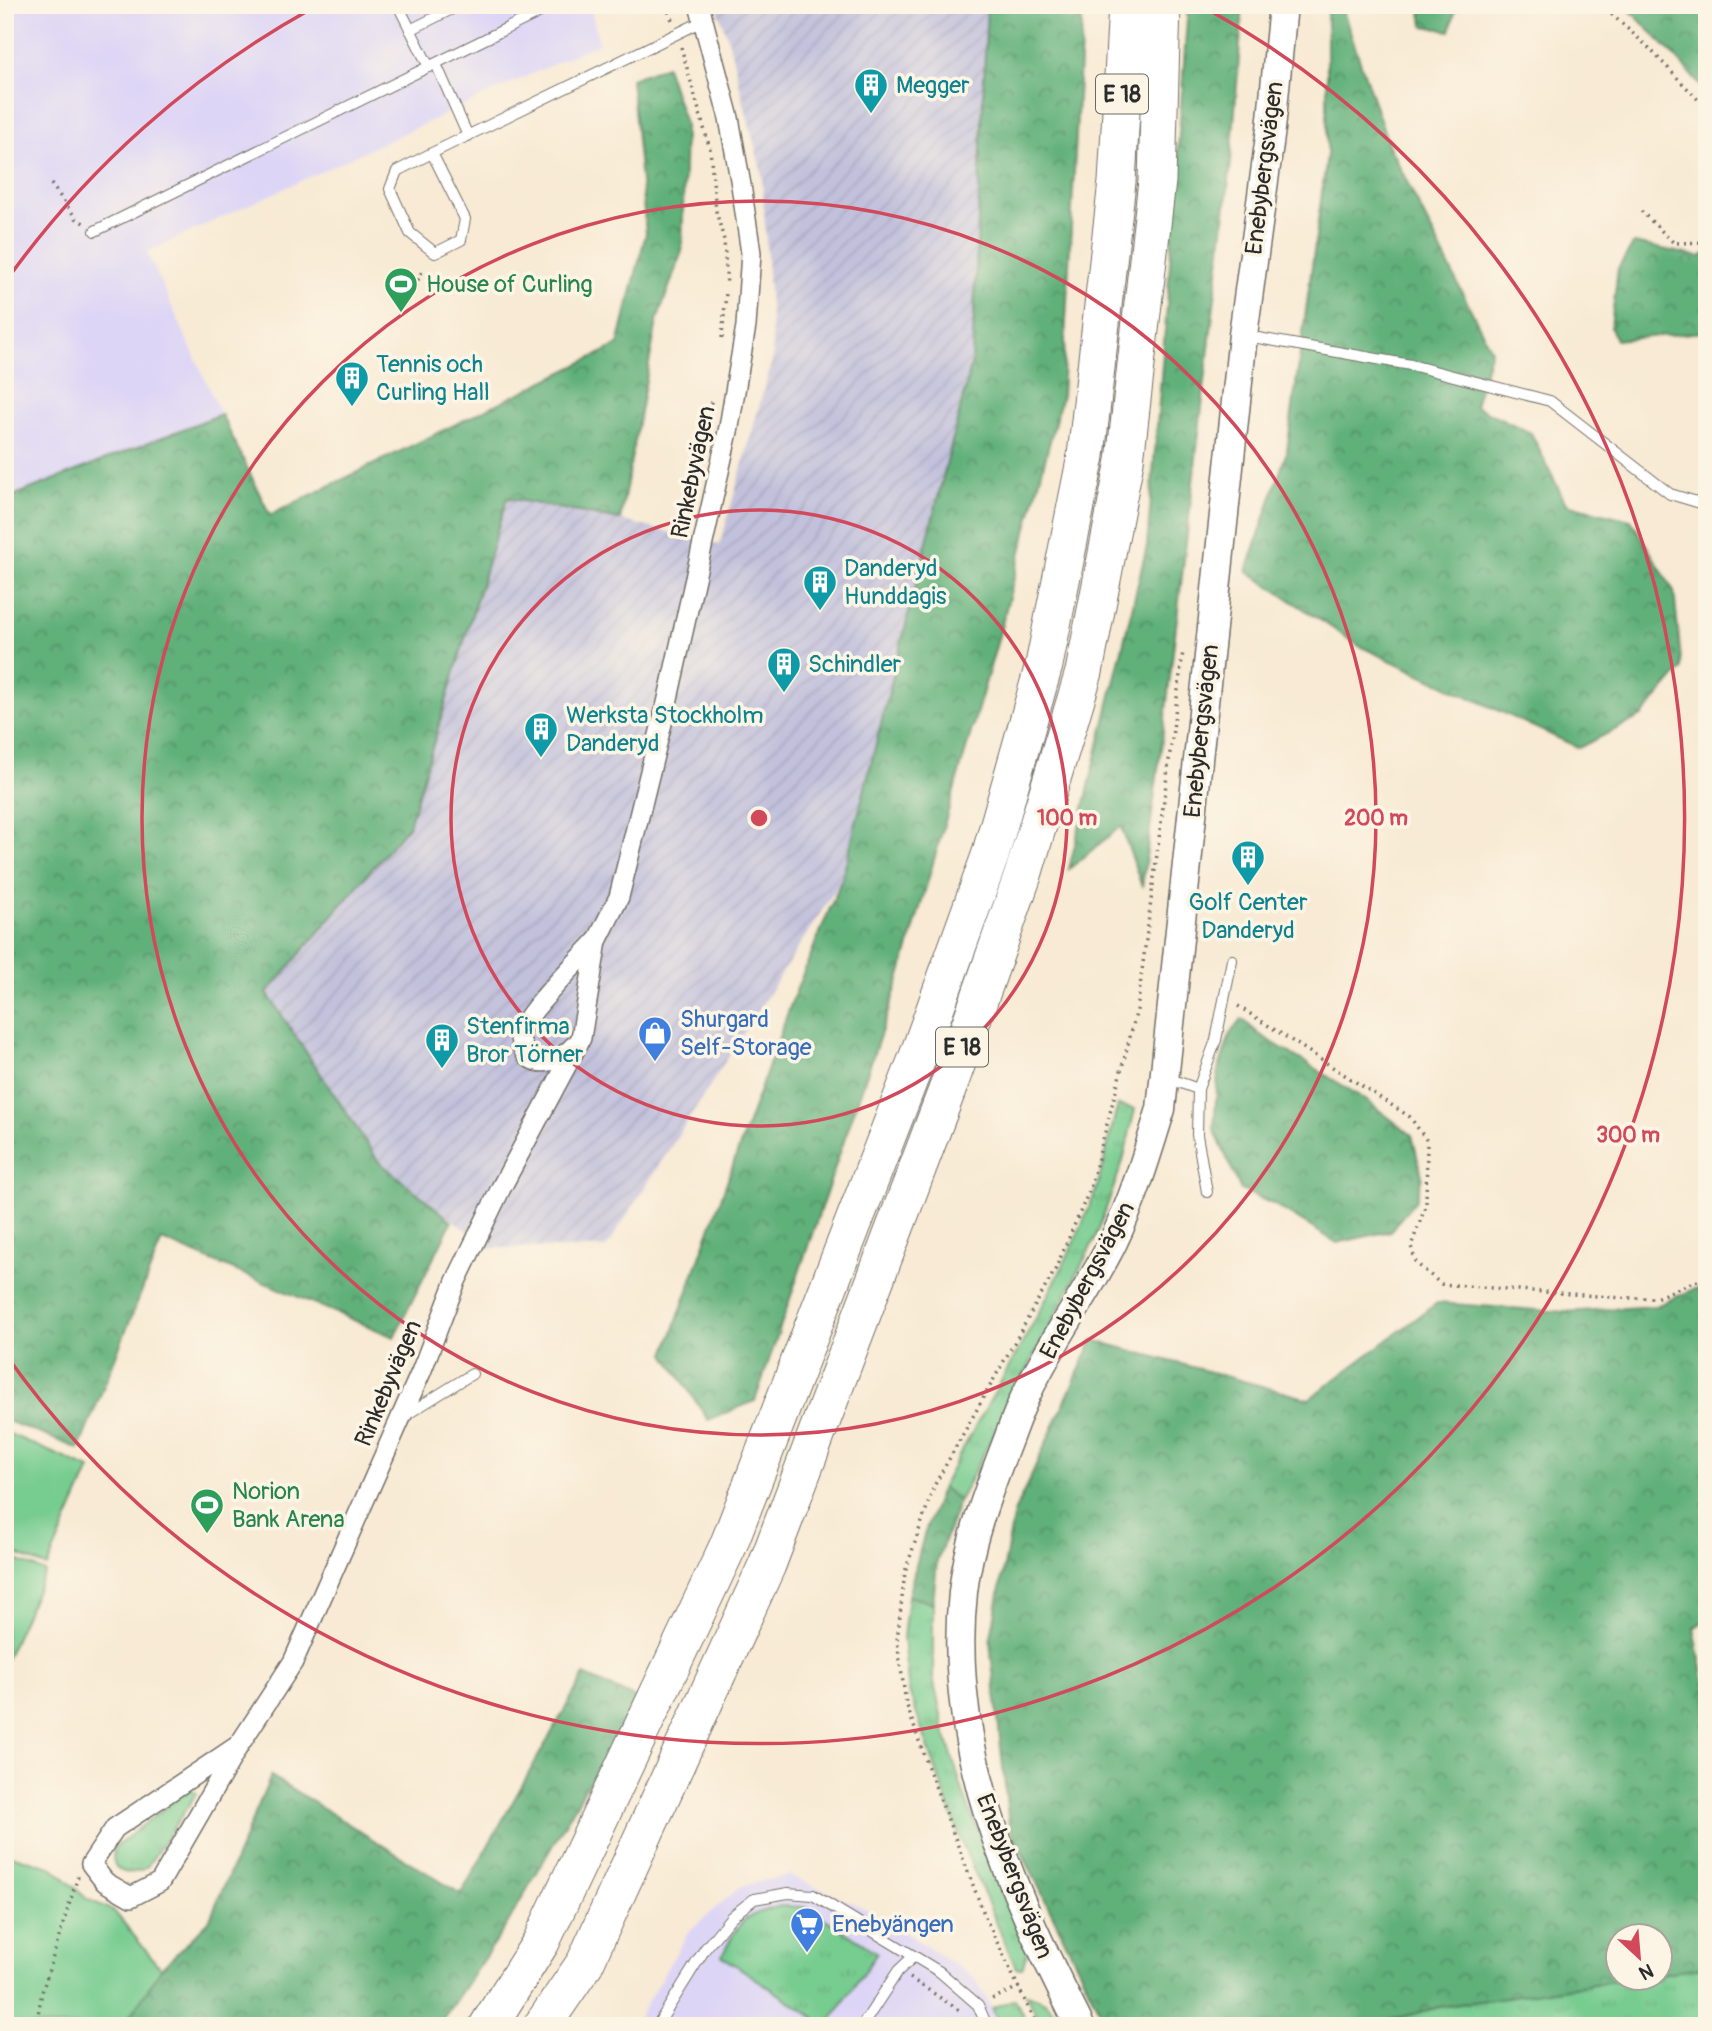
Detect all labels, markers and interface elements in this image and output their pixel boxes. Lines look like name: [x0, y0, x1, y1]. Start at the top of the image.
building icon: Megger: [852, 66, 890, 115]
place label: Megger: [896, 71, 970, 100]
road number: E 18: [1096, 74, 1148, 114]
street label: Enebybergsvägen: [1239, 80, 1290, 256]
sports icon: House of Curling: [382, 265, 420, 314]
place label: House of Curling: [426, 270, 593, 299]
place label: Tennis och Curling Hall: [376, 350, 490, 407]
building icon: Tennis och Curling Hall: [333, 359, 371, 408]
street label: Rinkebyvägen: [665, 403, 722, 541]
place label: Danderyd Hunddagis: [844, 554, 947, 611]
building icon: Danderyd Hunddagis: [801, 563, 839, 612]
street label: Enebybergsvägen: [1178, 643, 1225, 819]
building icon: Schindler: [765, 645, 803, 694]
place label: Schindler: [808, 650, 902, 679]
place label: Werksta Stockholm Danderyd: [566, 701, 764, 758]
building icon: Werksta Stockholm Danderyd: [522, 710, 560, 759]
text: 100 m: [1037, 805, 1097, 832]
text: 200 m: [1344, 805, 1408, 832]
centre of rings: [747, 806, 771, 830]
building icon: Golf Center Danderyd: [1229, 838, 1267, 887]
place label: Golf Center Danderyd: [1188, 888, 1308, 945]
place label: Shurgard Self-Storage: [680, 1005, 812, 1062]
place label: Stenfirma Bror Törner: [466, 1012, 584, 1069]
shop icon: Shurgard Self-Storage: [636, 1014, 674, 1063]
building icon: Stenfirma Bror Törner: [423, 1021, 461, 1070]
road number: E 18: [936, 1028, 988, 1066]
text: 300 m: [1596, 1122, 1660, 1149]
street label: Enebybergsvägen: [1034, 1197, 1141, 1364]
street label: Rinkebyvägen: [349, 1316, 428, 1451]
place label: Norion Bank Arena: [232, 1477, 345, 1534]
sports icon: Norion Bank Arena: [188, 1486, 226, 1535]
street label: Enebybergsvägen: [970, 1790, 1059, 1963]
supermarket icon: Enebyängen: [788, 1905, 826, 1954]
place label: Enebyängen: [832, 1910, 954, 1939]
north arrow: [1604, 1923, 1674, 1993]
text: N: [1635, 1958, 1657, 1985]

